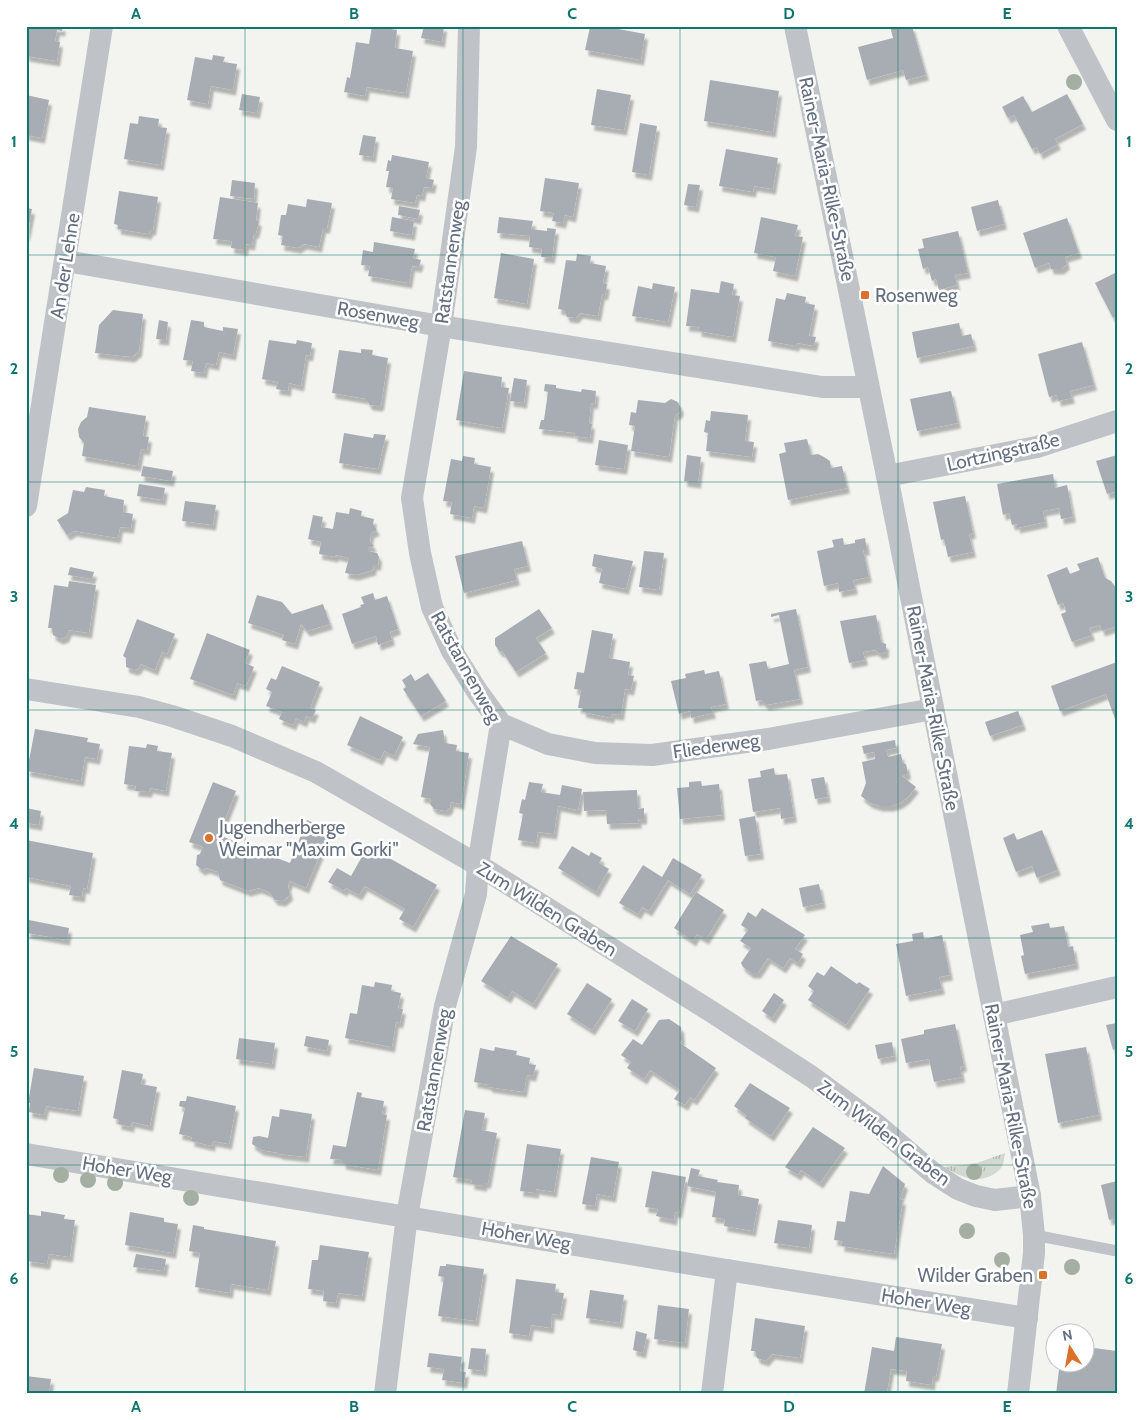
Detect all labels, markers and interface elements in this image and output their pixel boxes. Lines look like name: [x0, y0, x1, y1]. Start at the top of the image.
text: A: [131, 4, 141, 23]
text: B: [349, 4, 359, 23]
text: C: [567, 4, 577, 23]
text: D: [783, 4, 795, 23]
text: E: [1002, 4, 1012, 23]
street label: Rainer-Maria-Rilke-Straße: [794, 75, 860, 284]
text: 1: [11, 132, 17, 151]
text: 1: [1126, 132, 1132, 151]
street label: Ratstannenweg: [430, 198, 470, 325]
street label: An der Lehne: [45, 211, 85, 321]
place label: Rosenweg: [875, 284, 958, 307]
marker: Rosenweg: [859, 289, 871, 301]
street label: Rosenweg: [335, 297, 421, 334]
text: 2: [10, 359, 18, 378]
text: 2: [1125, 359, 1133, 378]
street label: Lortzingstraße: [944, 428, 1062, 476]
text: 3: [10, 587, 18, 606]
text: 3: [1125, 587, 1133, 606]
street label: Rainer-Maria-Rilke-Straße: [902, 604, 964, 813]
street label: Ratstannenweg: [426, 607, 506, 727]
street label: Fliederweg: [671, 728, 761, 763]
text: 4: [9, 814, 19, 833]
text: 4: [1124, 814, 1134, 833]
place label: Jugendherberge Weimar "Maxim Gorki": [218, 816, 399, 861]
marker: Jugendherberge Weimar "Maxim Gorki": [203, 832, 215, 844]
street label: Zum Wilden Graben: [473, 857, 621, 961]
street label: Rainer-Maria-Rilke-Straße: [980, 1002, 1042, 1211]
street label: Ratstannenweg: [412, 1006, 456, 1133]
text: 5: [10, 1042, 18, 1061]
text: 5: [1125, 1042, 1133, 1061]
street label: Zum Wilden Graben: [813, 1075, 955, 1191]
street label: Hoher Weg: [81, 1152, 174, 1189]
street label: Hoher Weg: [480, 1217, 573, 1255]
place label: Wilder Graben: [918, 1264, 1033, 1287]
text: 6: [10, 1269, 19, 1288]
marker: Wilder Graben: [1037, 1269, 1049, 1281]
text: 6: [1125, 1269, 1134, 1288]
street label: Hoher Weg: [880, 1284, 973, 1321]
north arrow: [1046, 1322, 1096, 1372]
text: N: [1061, 1325, 1074, 1345]
text: A: [131, 1397, 141, 1416]
text: B: [349, 1397, 359, 1416]
text: C: [567, 1397, 577, 1416]
text: D: [783, 1397, 795, 1416]
text: E: [1002, 1397, 1012, 1416]

